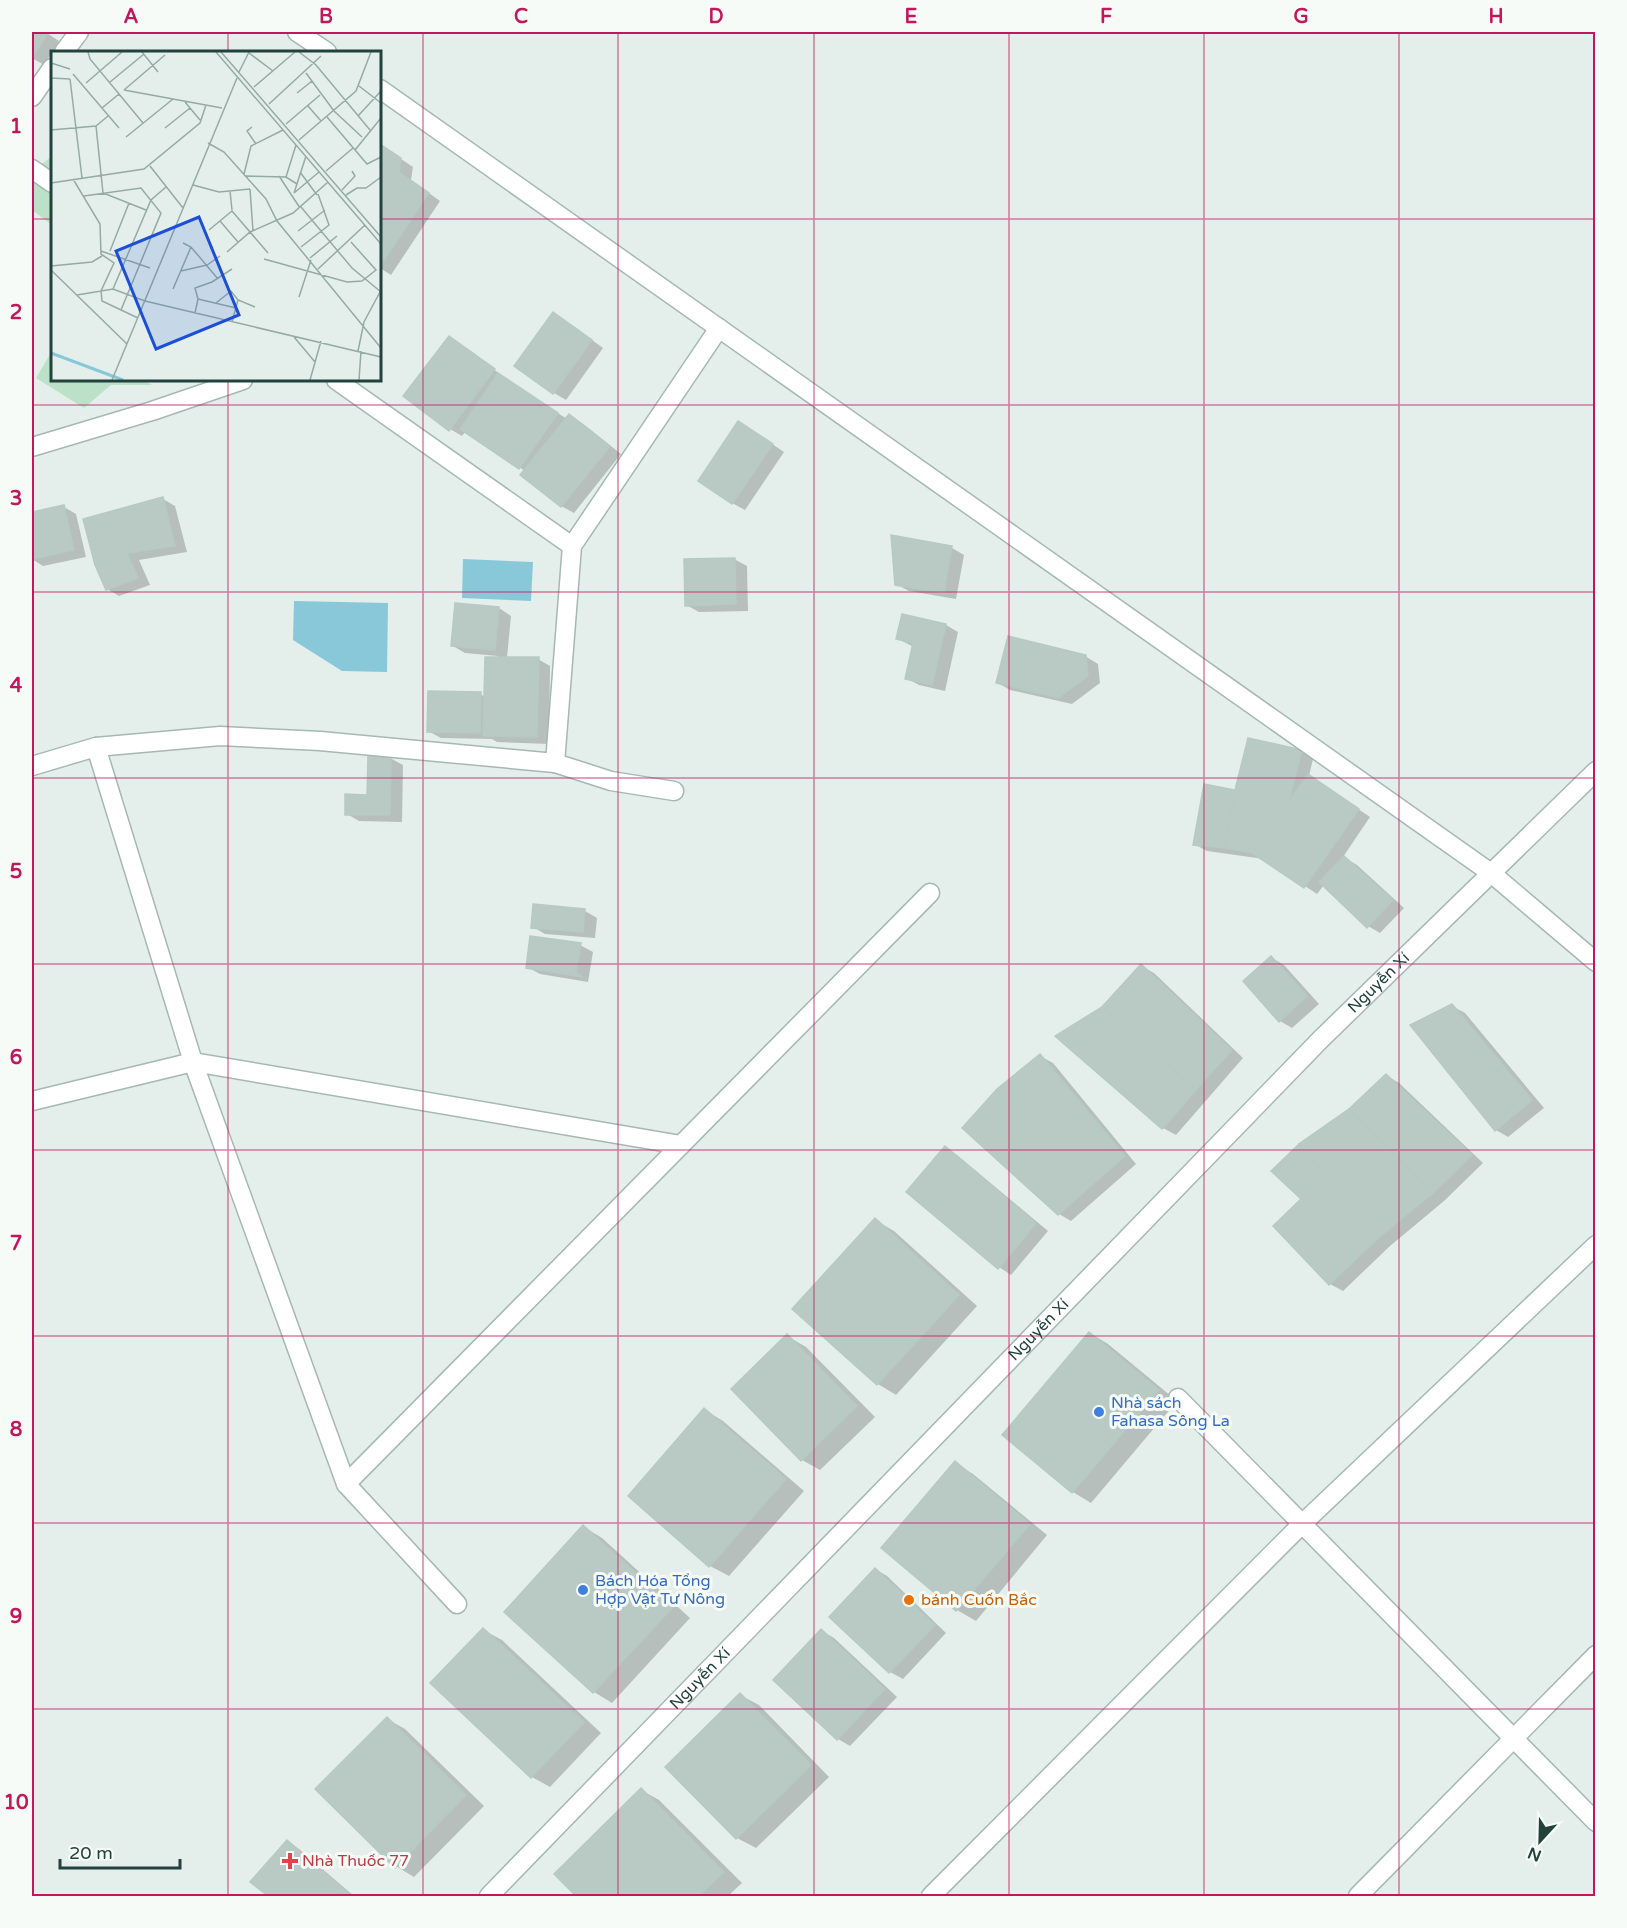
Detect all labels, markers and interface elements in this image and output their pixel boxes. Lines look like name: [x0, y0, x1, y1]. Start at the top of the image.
text: A: [124, 5, 139, 29]
text: B: [319, 5, 333, 29]
text: C: [514, 5, 528, 29]
text: D: [708, 5, 724, 29]
text: E: [905, 5, 918, 29]
text: F: [1100, 5, 1112, 29]
text: G: [1293, 5, 1309, 29]
text: H: [1488, 5, 1504, 29]
inset map: [51, 51, 381, 381]
text: 1: [10, 115, 22, 139]
text: 2: [10, 301, 22, 325]
text: 3: [10, 487, 22, 511]
text: 4: [10, 674, 23, 698]
text: 5: [10, 860, 22, 884]
street label: Nguyễn Xí: [1344, 948, 1414, 1017]
text: 6: [10, 1046, 22, 1070]
text: 7: [10, 1232, 22, 1256]
street label: Nguyễn Xí: [1004, 1295, 1073, 1365]
place label: Nhà sách Fahasa Sông La: [1111, 1393, 1230, 1431]
marker: Nhà sách Fahasa Sông La: [1092, 1405, 1106, 1419]
text: 8: [10, 1418, 22, 1442]
place label: Bách Hóa Tổng Hợp Vật Tư Nông: [595, 1571, 725, 1609]
marker: Bách Hóa Tổng Hợp Vật Tư Nông: [576, 1583, 590, 1597]
place label: bánh Cuốn Bắc: [921, 1590, 1037, 1610]
marker: bánh Cuốn Bắc: [902, 1593, 916, 1607]
text: 9: [10, 1605, 22, 1629]
street label: Nguyễn Xí: [665, 1643, 735, 1714]
text: 10: [3, 1791, 29, 1815]
north arrow: [1510, 1811, 1570, 1871]
scale bar: [60, 1832, 180, 1870]
text: 20 m: [69, 1842, 113, 1864]
text: N: [1525, 1842, 1544, 1866]
place label: Nhà Thuốc 77: [302, 1851, 409, 1871]
marker: Nhà Thuốc 77: [283, 1854, 297, 1868]

